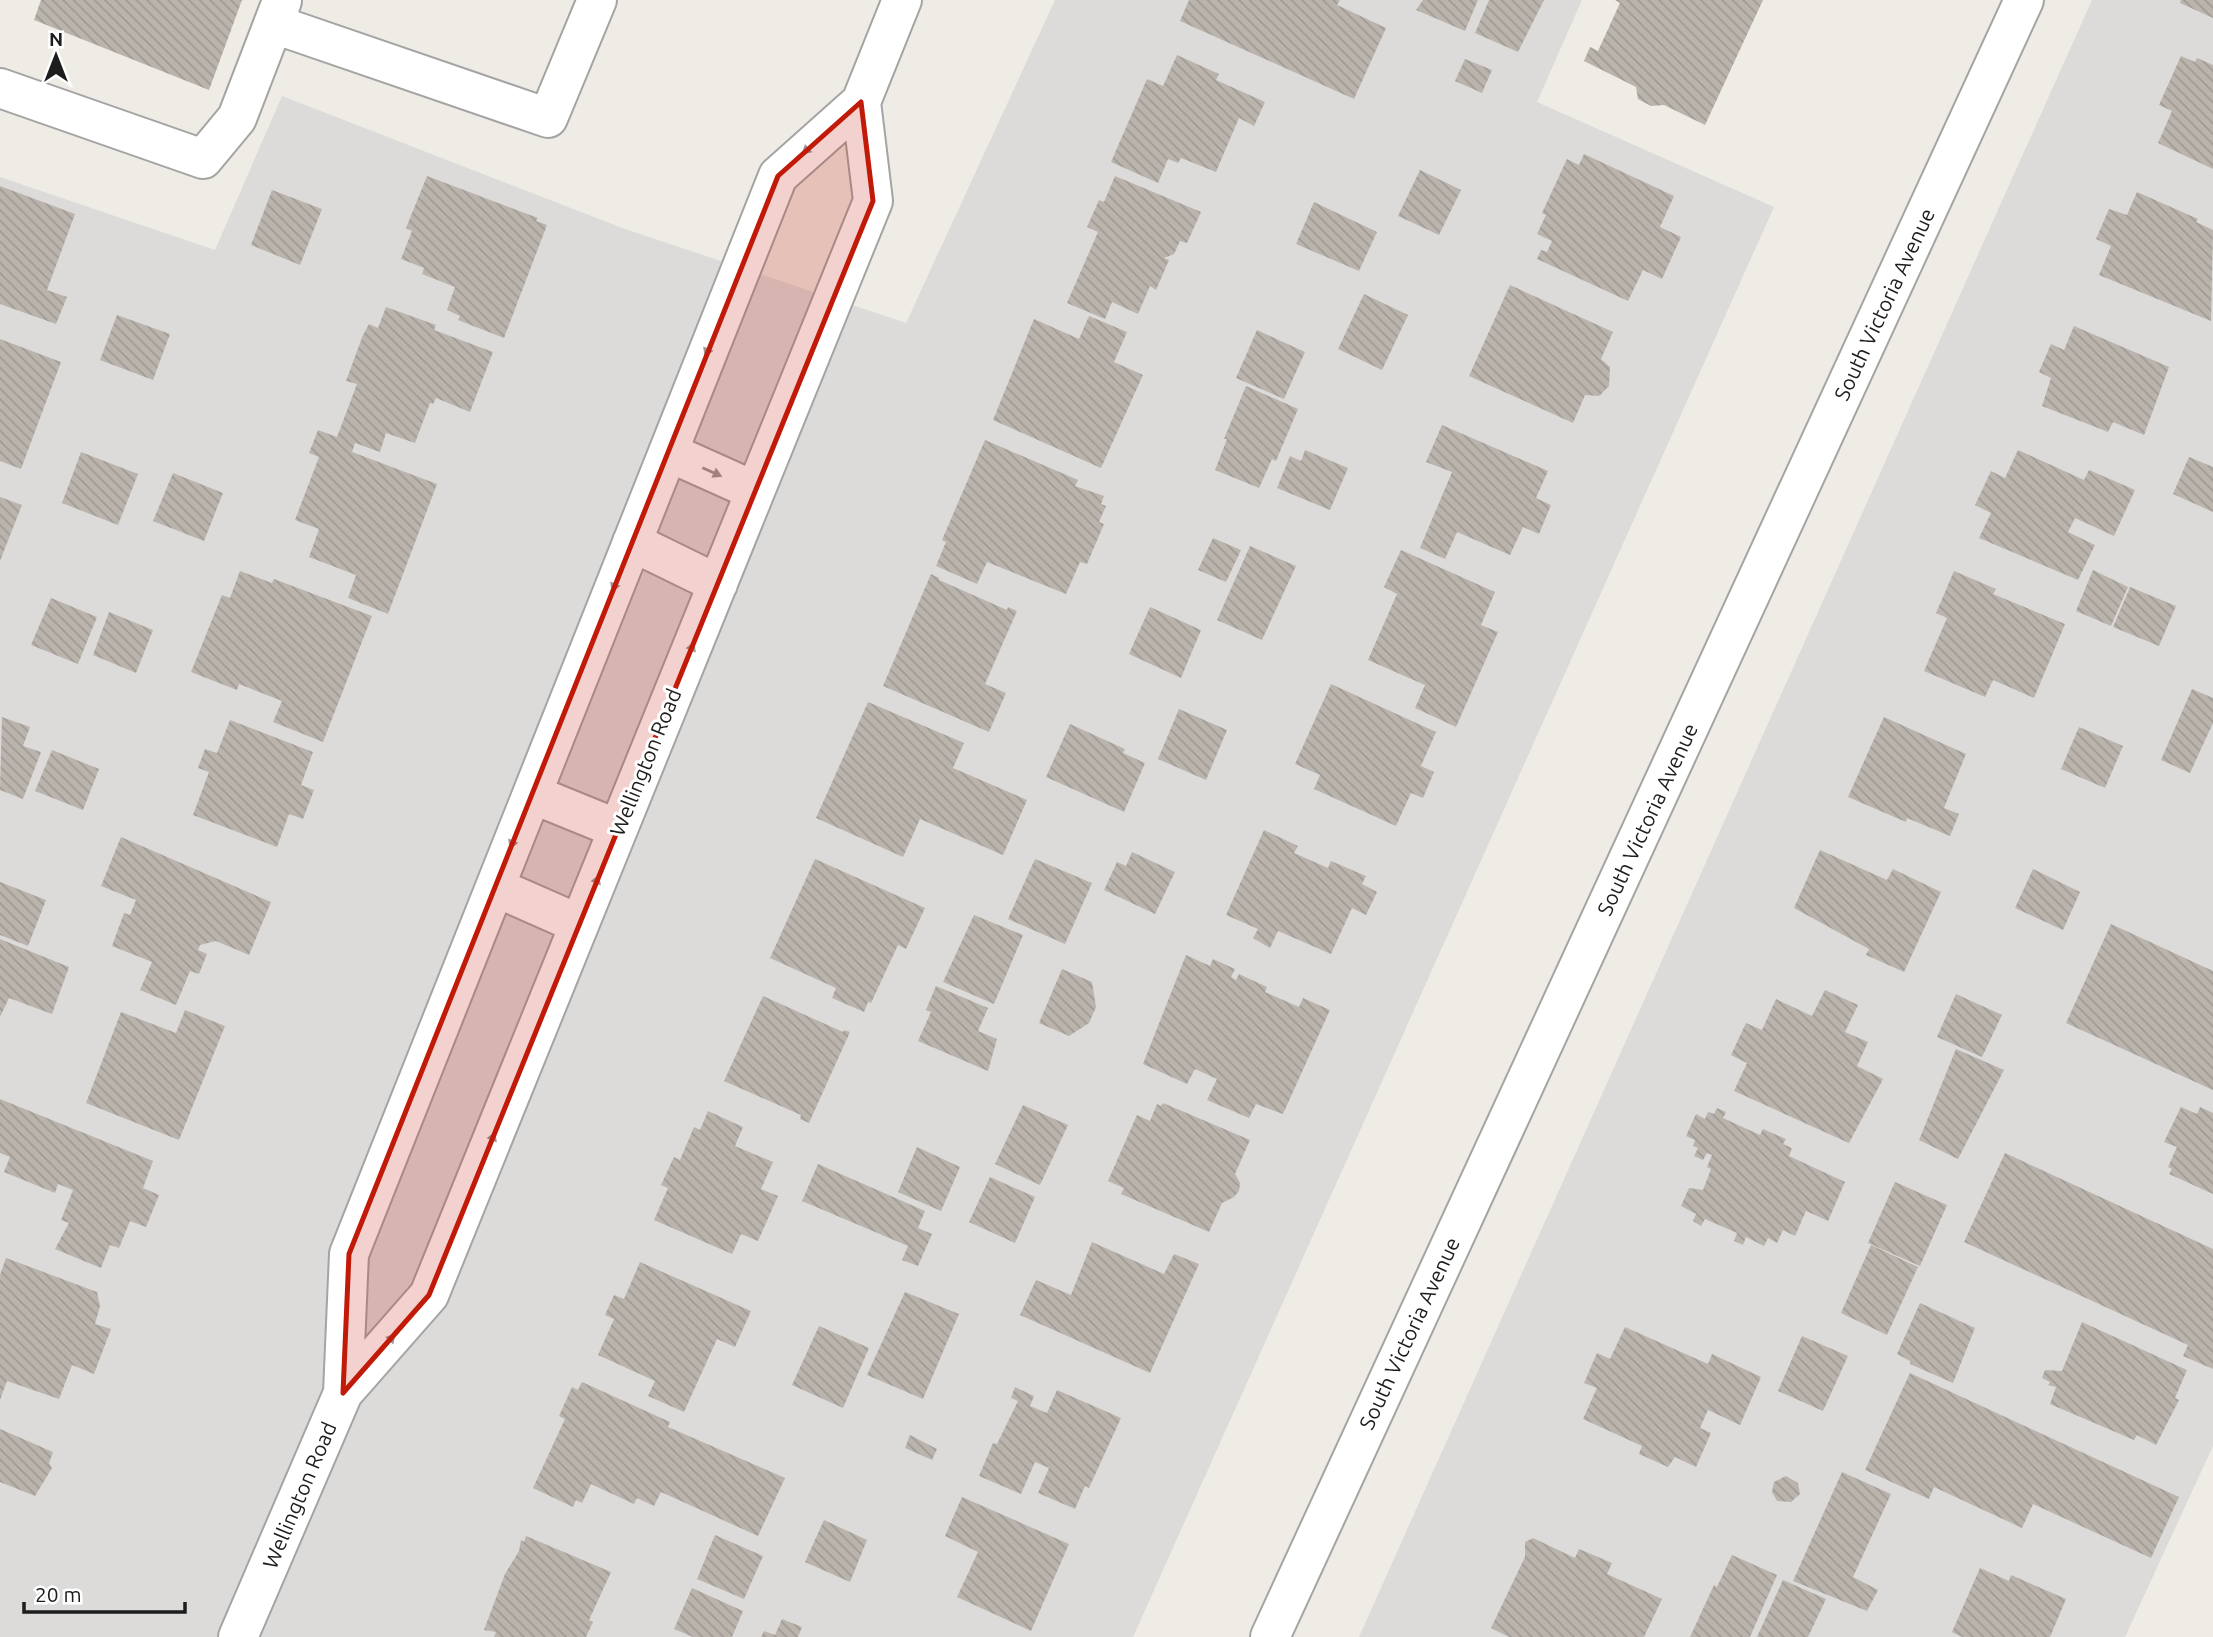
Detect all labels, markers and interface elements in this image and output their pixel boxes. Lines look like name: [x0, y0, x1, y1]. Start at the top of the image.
north arrow: [21, 21, 91, 91]
text: N: [49, 28, 63, 50]
one-way arrow: [801, 139, 818, 155]
street label: South Victoria Avenue: [1829, 204, 1939, 404]
one-way arrow: [704, 337, 715, 358]
one-way arrow: [701, 467, 722, 478]
one-way arrow: [611, 571, 622, 592]
one-way arrow: [684, 641, 695, 662]
street label: Wellington Road: [605, 685, 685, 839]
street label: South Victoria Avenue: [1592, 719, 1702, 919]
one-way arrow: [509, 828, 520, 849]
one-way arrow: [590, 875, 601, 896]
one-way arrow: [486, 1131, 497, 1152]
street label: South Victoria Avenue: [1354, 1233, 1464, 1433]
one-way arrow: [380, 1333, 395, 1350]
street label: Wellington Road: [257, 1418, 341, 1572]
scale bar: [24, 1570, 186, 1614]
text: 20 m: [35, 1582, 82, 1606]

